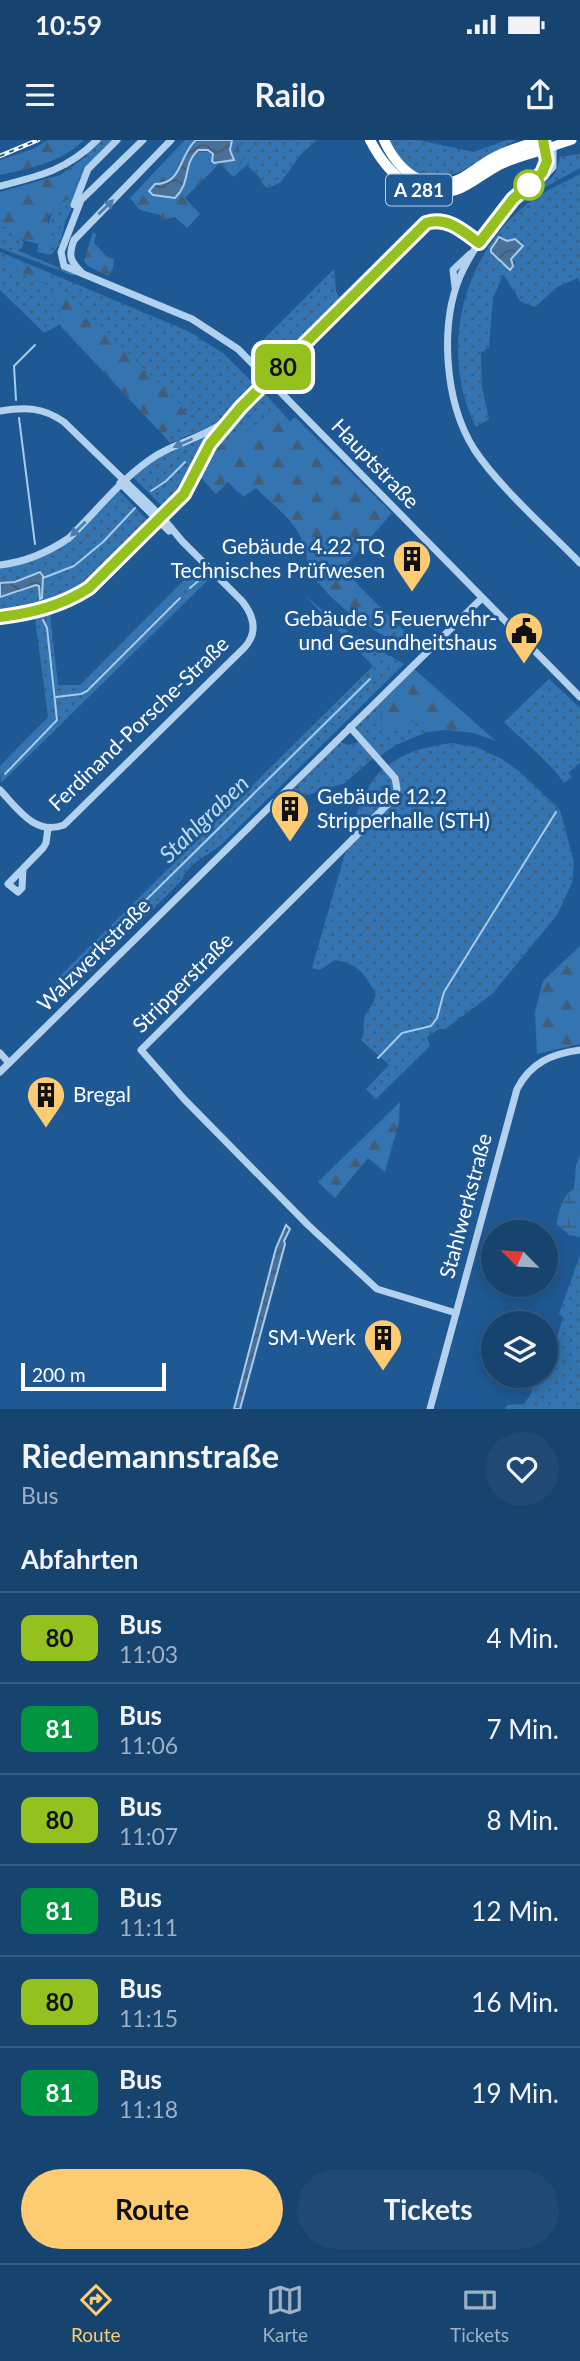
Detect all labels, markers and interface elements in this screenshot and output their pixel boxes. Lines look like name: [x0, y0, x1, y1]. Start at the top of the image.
text: 10:59: [35, 9, 102, 41]
text: Railo: [254, 75, 326, 114]
icon: menu: [21, 76, 59, 114]
icon: share: [521, 76, 559, 114]
unlabelled marker: [514, 170, 544, 200]
road number: A 281: [386, 174, 452, 206]
one-way arrow: [97, 199, 114, 215]
line badge: 80: [252, 344, 314, 390]
text: 80: [269, 352, 297, 381]
street label: Hauptstraße: [327, 413, 425, 513]
one-way arrow: [173, 438, 194, 449]
one-way arrow: [70, 521, 86, 537]
place label: Gebäude 4.22 TQ Technisches Prüfwesen: [171, 533, 385, 582]
building icon: Gebäude 4.22 TQ Technisches Prüfwesen: [391, 538, 433, 593]
place label: Gebäude 5 Feuerwehr- und Gesundheitshaus: [284, 605, 497, 654]
public building icon: Gebäude 5 Feuerwehr- und Gesundheitshaus: [503, 610, 545, 665]
street label: Ferdinand-Porsche-Straße: [43, 630, 233, 815]
water label: Stahlgraben: [153, 769, 254, 868]
place label: Gebäude 12.2 Stripperhalle (STH): [317, 783, 490, 832]
building icon: Gebäude 12.2 Stripperhalle (STH): [269, 788, 311, 843]
street label: Walzwerkstraße: [31, 892, 154, 1015]
street label: Stripperstraße: [127, 927, 237, 1037]
building icon: Bregal: [25, 1074, 67, 1129]
place label: Bregal: [73, 1081, 131, 1106]
street label: Stahlwerkstraße: [433, 1130, 496, 1281]
north arrow: [481, 1220, 558, 1297]
map controls: [481, 1220, 558, 1388]
button: layers: [481, 1311, 558, 1388]
building icon: SM-Werk: [362, 1317, 404, 1372]
place label: SM-Werk: [268, 1324, 356, 1349]
scale bar: [21, 1360, 166, 1392]
text: 200 m: [32, 1363, 86, 1386]
button: heart: [485, 1432, 559, 1506]
text: Riedemannstraße: [21, 1435, 279, 1475]
text: Bus: [21, 1481, 58, 1509]
text: Abfahrten: [21, 1543, 139, 1575]
text: Bus: [119, 1608, 162, 1640]
text: 4 Min.: [486, 1622, 559, 1654]
text: 80: [46, 1623, 73, 1652]
text: 11:03: [119, 1640, 178, 1668]
text: Bus: [119, 1699, 162, 1731]
text: 7 Min.: [486, 1713, 559, 1745]
text: 81: [46, 1714, 73, 1743]
text: 11:06: [119, 1731, 178, 1759]
text: Bus: [119, 1790, 162, 1822]
text: 8 Min.: [486, 1804, 559, 1836]
text: 80: [46, 1805, 73, 1834]
text: 11:07: [119, 1822, 178, 1850]
text: Bus: [119, 1881, 162, 1913]
text: 12 Min.: [471, 1895, 559, 1927]
text: 81: [46, 1896, 73, 1925]
text: 11:11: [119, 1913, 178, 1941]
text: Bus: [119, 1972, 162, 2004]
text: 16 Min.: [471, 1986, 559, 2018]
text: 80: [46, 1987, 73, 2016]
text: 11:15: [119, 2004, 178, 2032]
text: Bus: [119, 2063, 162, 2095]
text: 19 Min.: [471, 2077, 559, 2109]
text: 81: [46, 2078, 73, 2107]
text: 11:18: [119, 2095, 178, 2123]
button: Route: [21, 2169, 283, 2249]
button: Tickets: [297, 2169, 559, 2249]
tab: Route: [71, 2281, 120, 2346]
tab: Karte: [262, 2281, 308, 2346]
tab: Tickets: [450, 2281, 509, 2346]

